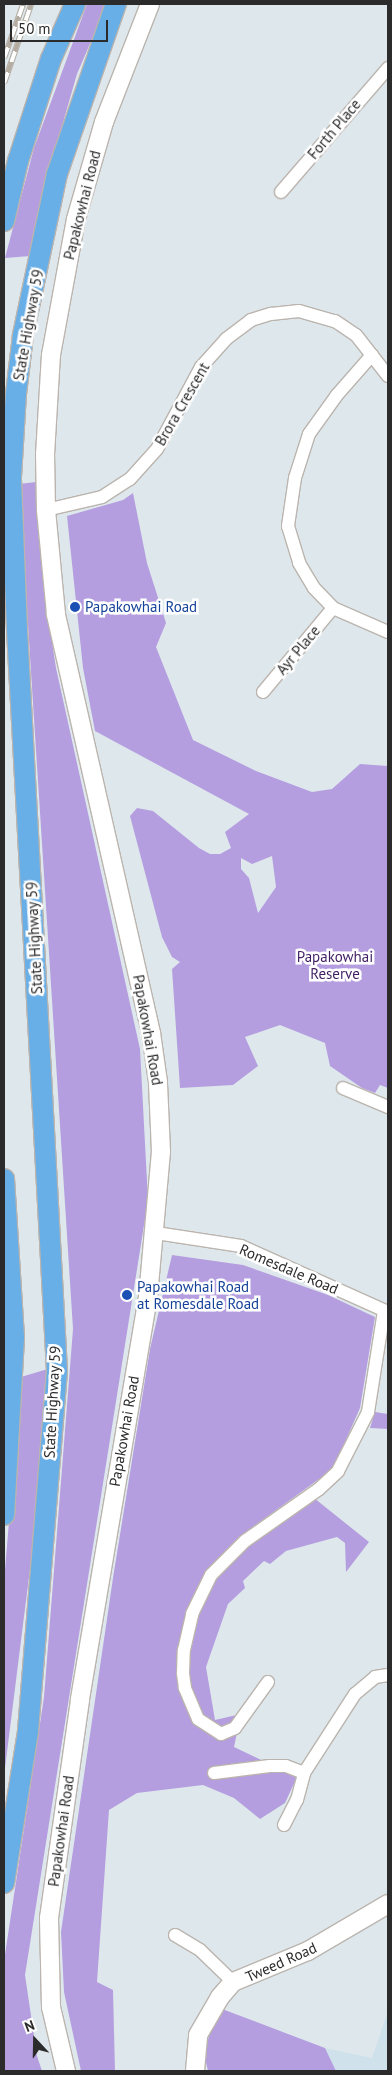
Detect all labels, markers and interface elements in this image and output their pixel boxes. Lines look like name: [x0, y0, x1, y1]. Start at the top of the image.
scale bar: [12, 10, 110, 42]
text: 50 m: [18, 19, 51, 38]
street label: Forth Place: [304, 95, 364, 163]
street label: Papakowhai Road: [60, 148, 104, 262]
street label: State Highway 59: [9, 268, 47, 382]
street label: Brora Crescent: [151, 359, 213, 449]
place label: Papakowhai Road: [85, 598, 197, 616]
marker: Papakowhai Road: [69, 601, 81, 613]
street label: Ayr Place: [272, 622, 324, 678]
street label: State Highway 59: [22, 881, 46, 995]
park label: Papakowhai Reserve: [297, 947, 373, 982]
street label: Papakowhai Road: [129, 973, 167, 1087]
street label: Romesdale Road: [237, 1240, 341, 1298]
place label: Papakowhai Road at Romesdale Road: [137, 1277, 259, 1312]
marker: Papakowhai Road at Romesdale Road: [121, 1289, 133, 1301]
street label: State Highway 59: [40, 1345, 64, 1459]
street label: Papakowhai Road: [105, 1374, 143, 1488]
street label: Papakowhai Road: [44, 1774, 78, 1888]
street label: Tweed Road: [243, 1938, 319, 1986]
north arrow: [10, 2015, 60, 2065]
text: N: [22, 2016, 37, 2036]

